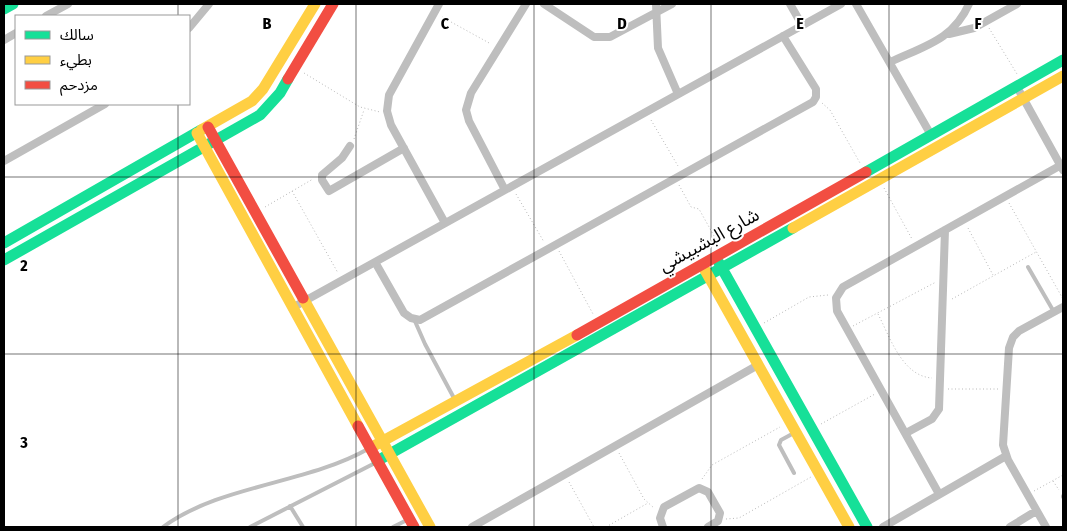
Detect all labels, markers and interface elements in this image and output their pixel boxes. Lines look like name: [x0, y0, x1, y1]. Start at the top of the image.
text: B: [263, 14, 272, 33]
text: C: [441, 14, 450, 33]
text: D: [617, 14, 627, 33]
text: E: [796, 14, 804, 33]
text: F: [974, 14, 982, 33]
legend: [15, 15, 190, 105]
text: سالك: [60, 26, 94, 44]
text: بطيء: [60, 51, 92, 71]
text: مزدحم: [60, 76, 98, 96]
street label: شارع البشبيشي: [655, 203, 764, 279]
text: 2: [19, 256, 28, 275]
text: 3: [19, 433, 28, 452]

